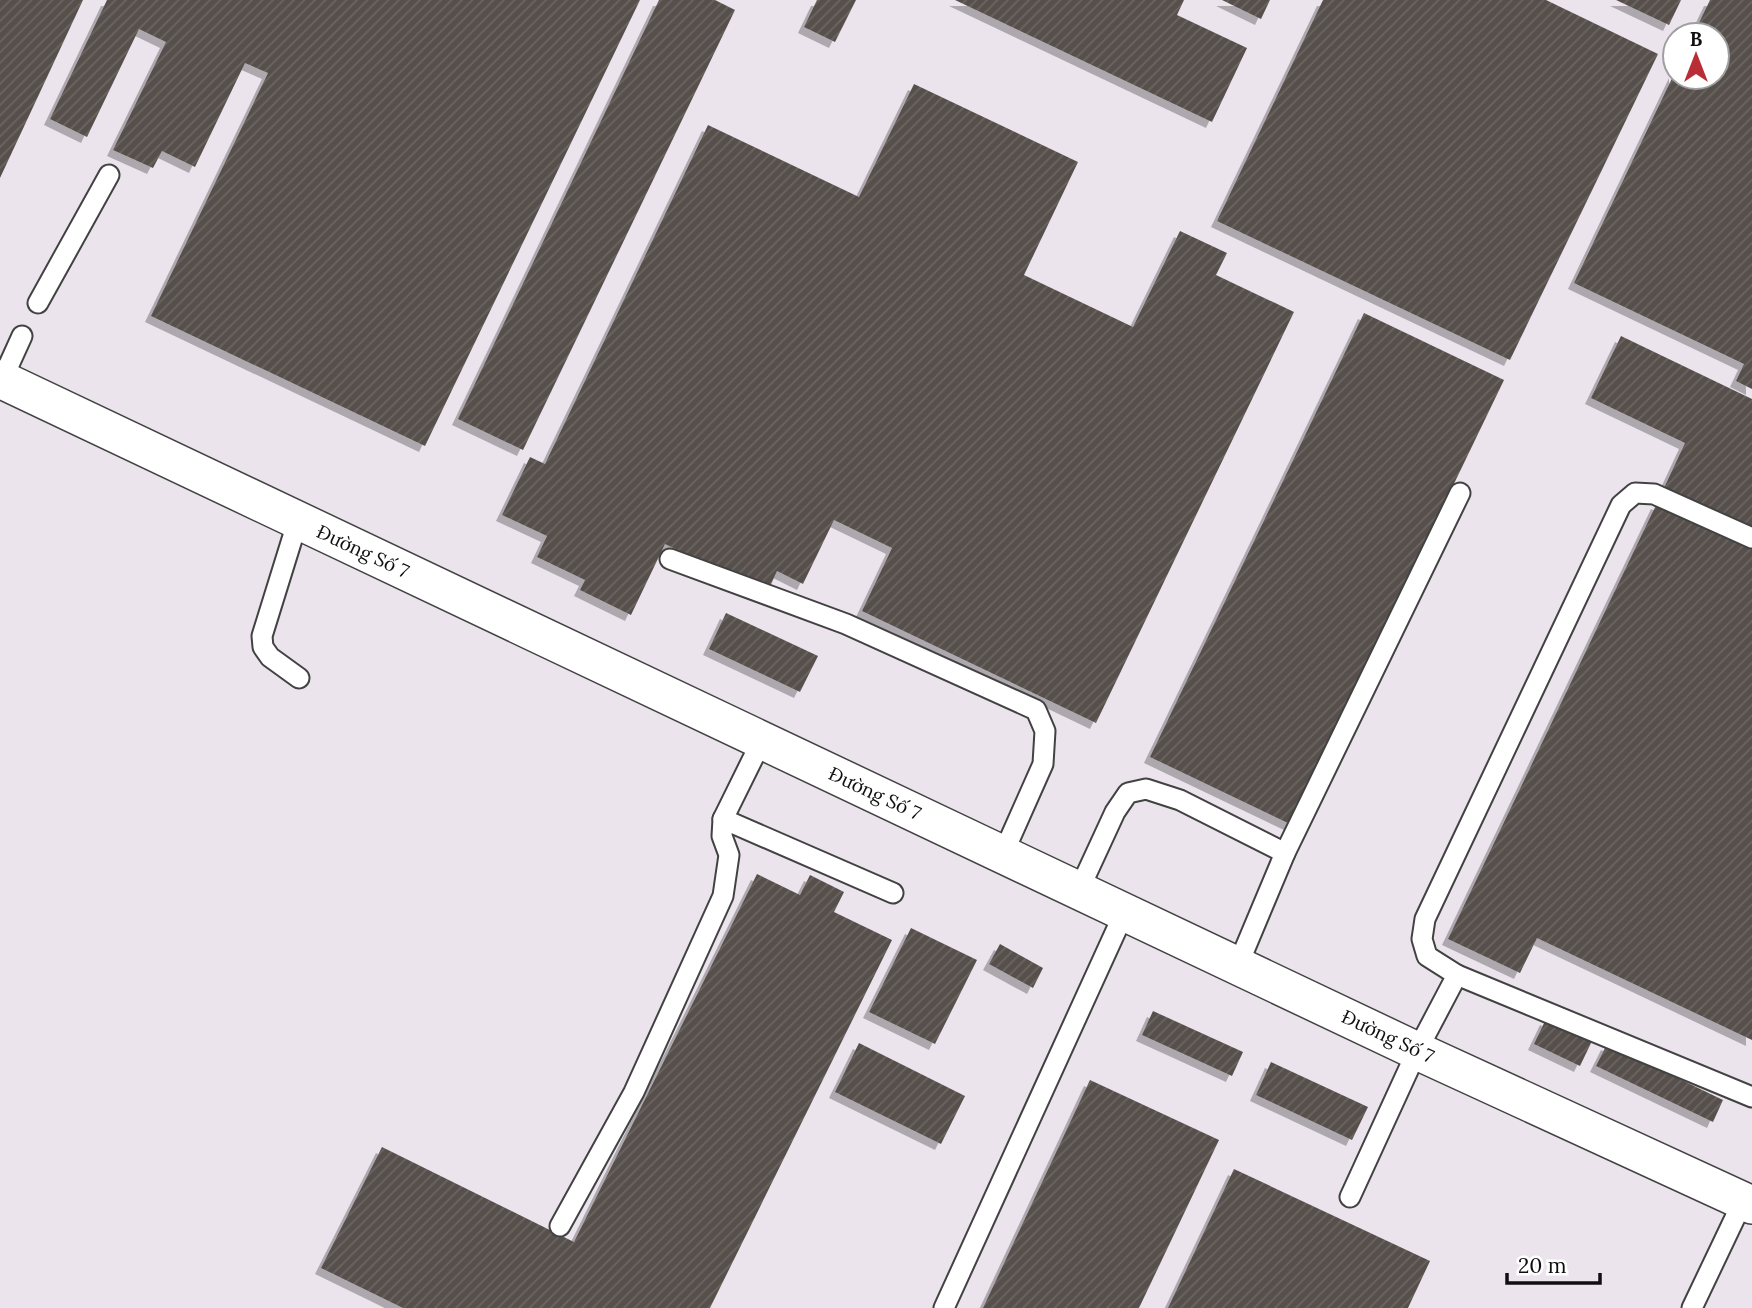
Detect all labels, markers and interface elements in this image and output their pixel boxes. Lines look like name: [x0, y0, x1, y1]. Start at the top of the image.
north arrow: [1661, 21, 1731, 91]
text: B: [1690, 27, 1703, 51]
street label: Đường Số 7: [313, 519, 413, 583]
street label: Đường Số 7: [825, 761, 925, 825]
street label: Đường Số 7: [1338, 1004, 1438, 1068]
scale bar: [1507, 1242, 1600, 1286]
text: 20 m: [1518, 1252, 1567, 1279]

